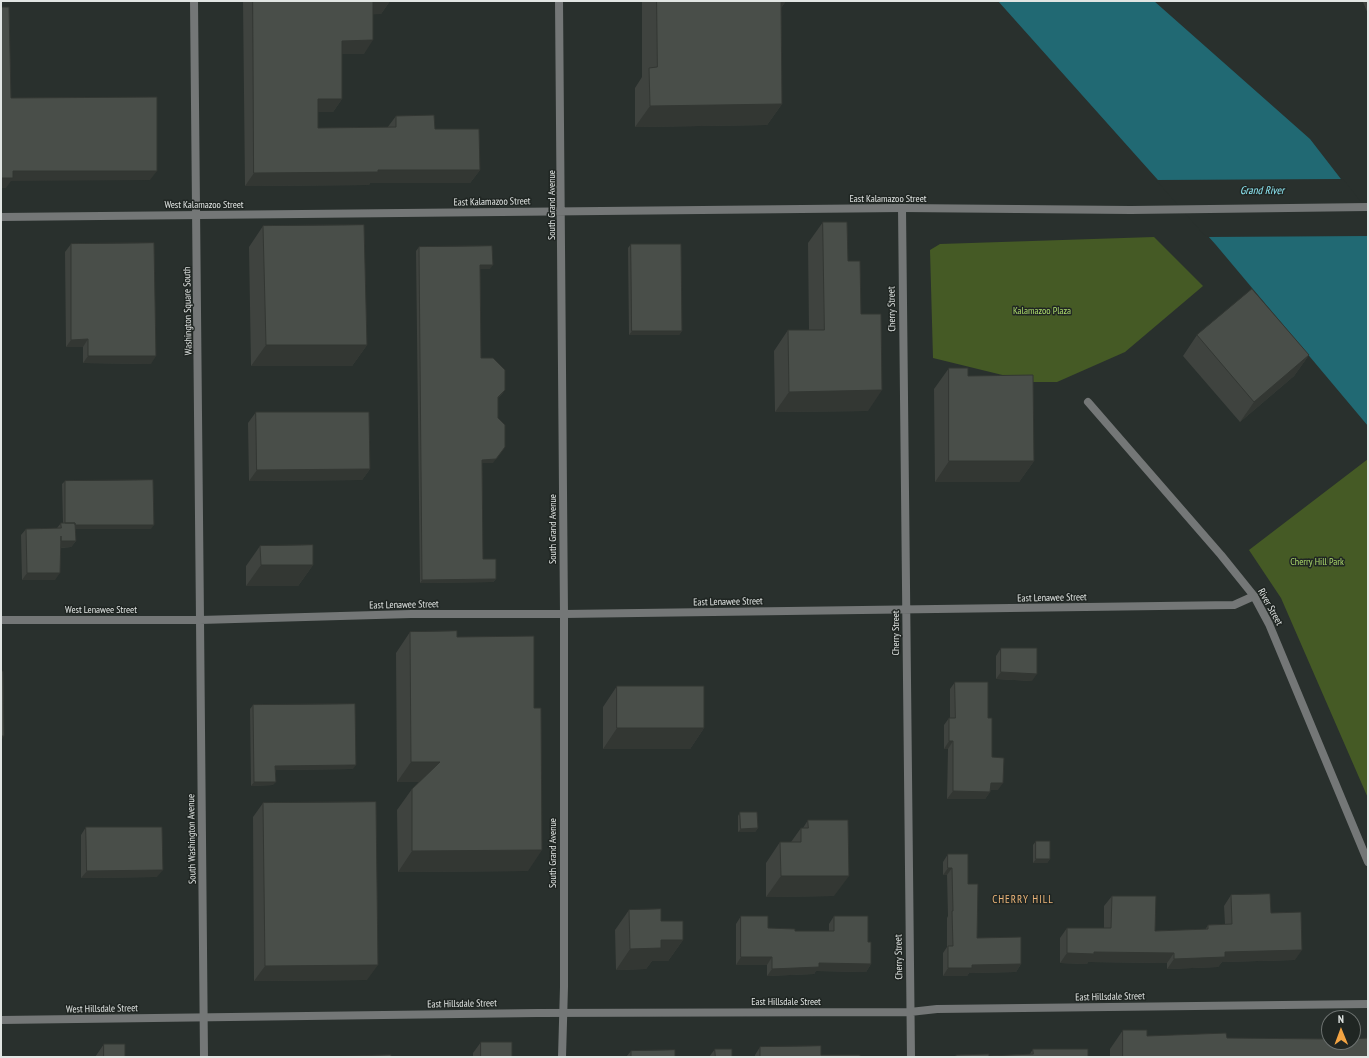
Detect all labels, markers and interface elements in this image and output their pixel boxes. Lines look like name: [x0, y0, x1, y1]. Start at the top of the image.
street label: South Grand Avenue: [546, 170, 558, 240]
water label: Grand River: [1240, 184, 1284, 198]
street label: East Kalamazoo Street: [849, 193, 927, 205]
street label: East Kalamazoo Street: [453, 195, 531, 209]
street label: West Kalamazoo Street: [164, 199, 244, 211]
street label: Washington Square South: [181, 267, 195, 355]
street label: Cherry Street: [886, 286, 898, 332]
park label: Kalamazoo Plaza: [1013, 305, 1071, 317]
street label: South Grand Avenue: [547, 494, 559, 564]
park label: Cherry Hill Park: [1290, 556, 1344, 568]
street label: River Street: [1255, 586, 1285, 628]
street label: East Lenawee Street: [1017, 591, 1087, 605]
street label: East Lenawee Street: [693, 595, 763, 609]
street label: East Lenawee Street: [369, 598, 439, 612]
street label: West Lenawee Street: [65, 604, 137, 616]
street label: Cherry Street: [890, 610, 902, 656]
street label: South Washington Avenue: [185, 794, 199, 884]
street label: South Grand Avenue: [547, 818, 559, 888]
district label: CHERRY HILL: [992, 893, 1054, 907]
street label: Cherry Street: [893, 934, 905, 980]
street label: East Hillsdale Street: [1075, 990, 1145, 1004]
street label: East Hillsdale Street: [751, 996, 821, 1008]
street label: East Hillsdale Street: [427, 997, 497, 1011]
street label: West Hillsdale Street: [66, 1002, 138, 1016]
north arrow: [1321, 1010, 1361, 1050]
text: N: [1338, 1012, 1344, 1026]

